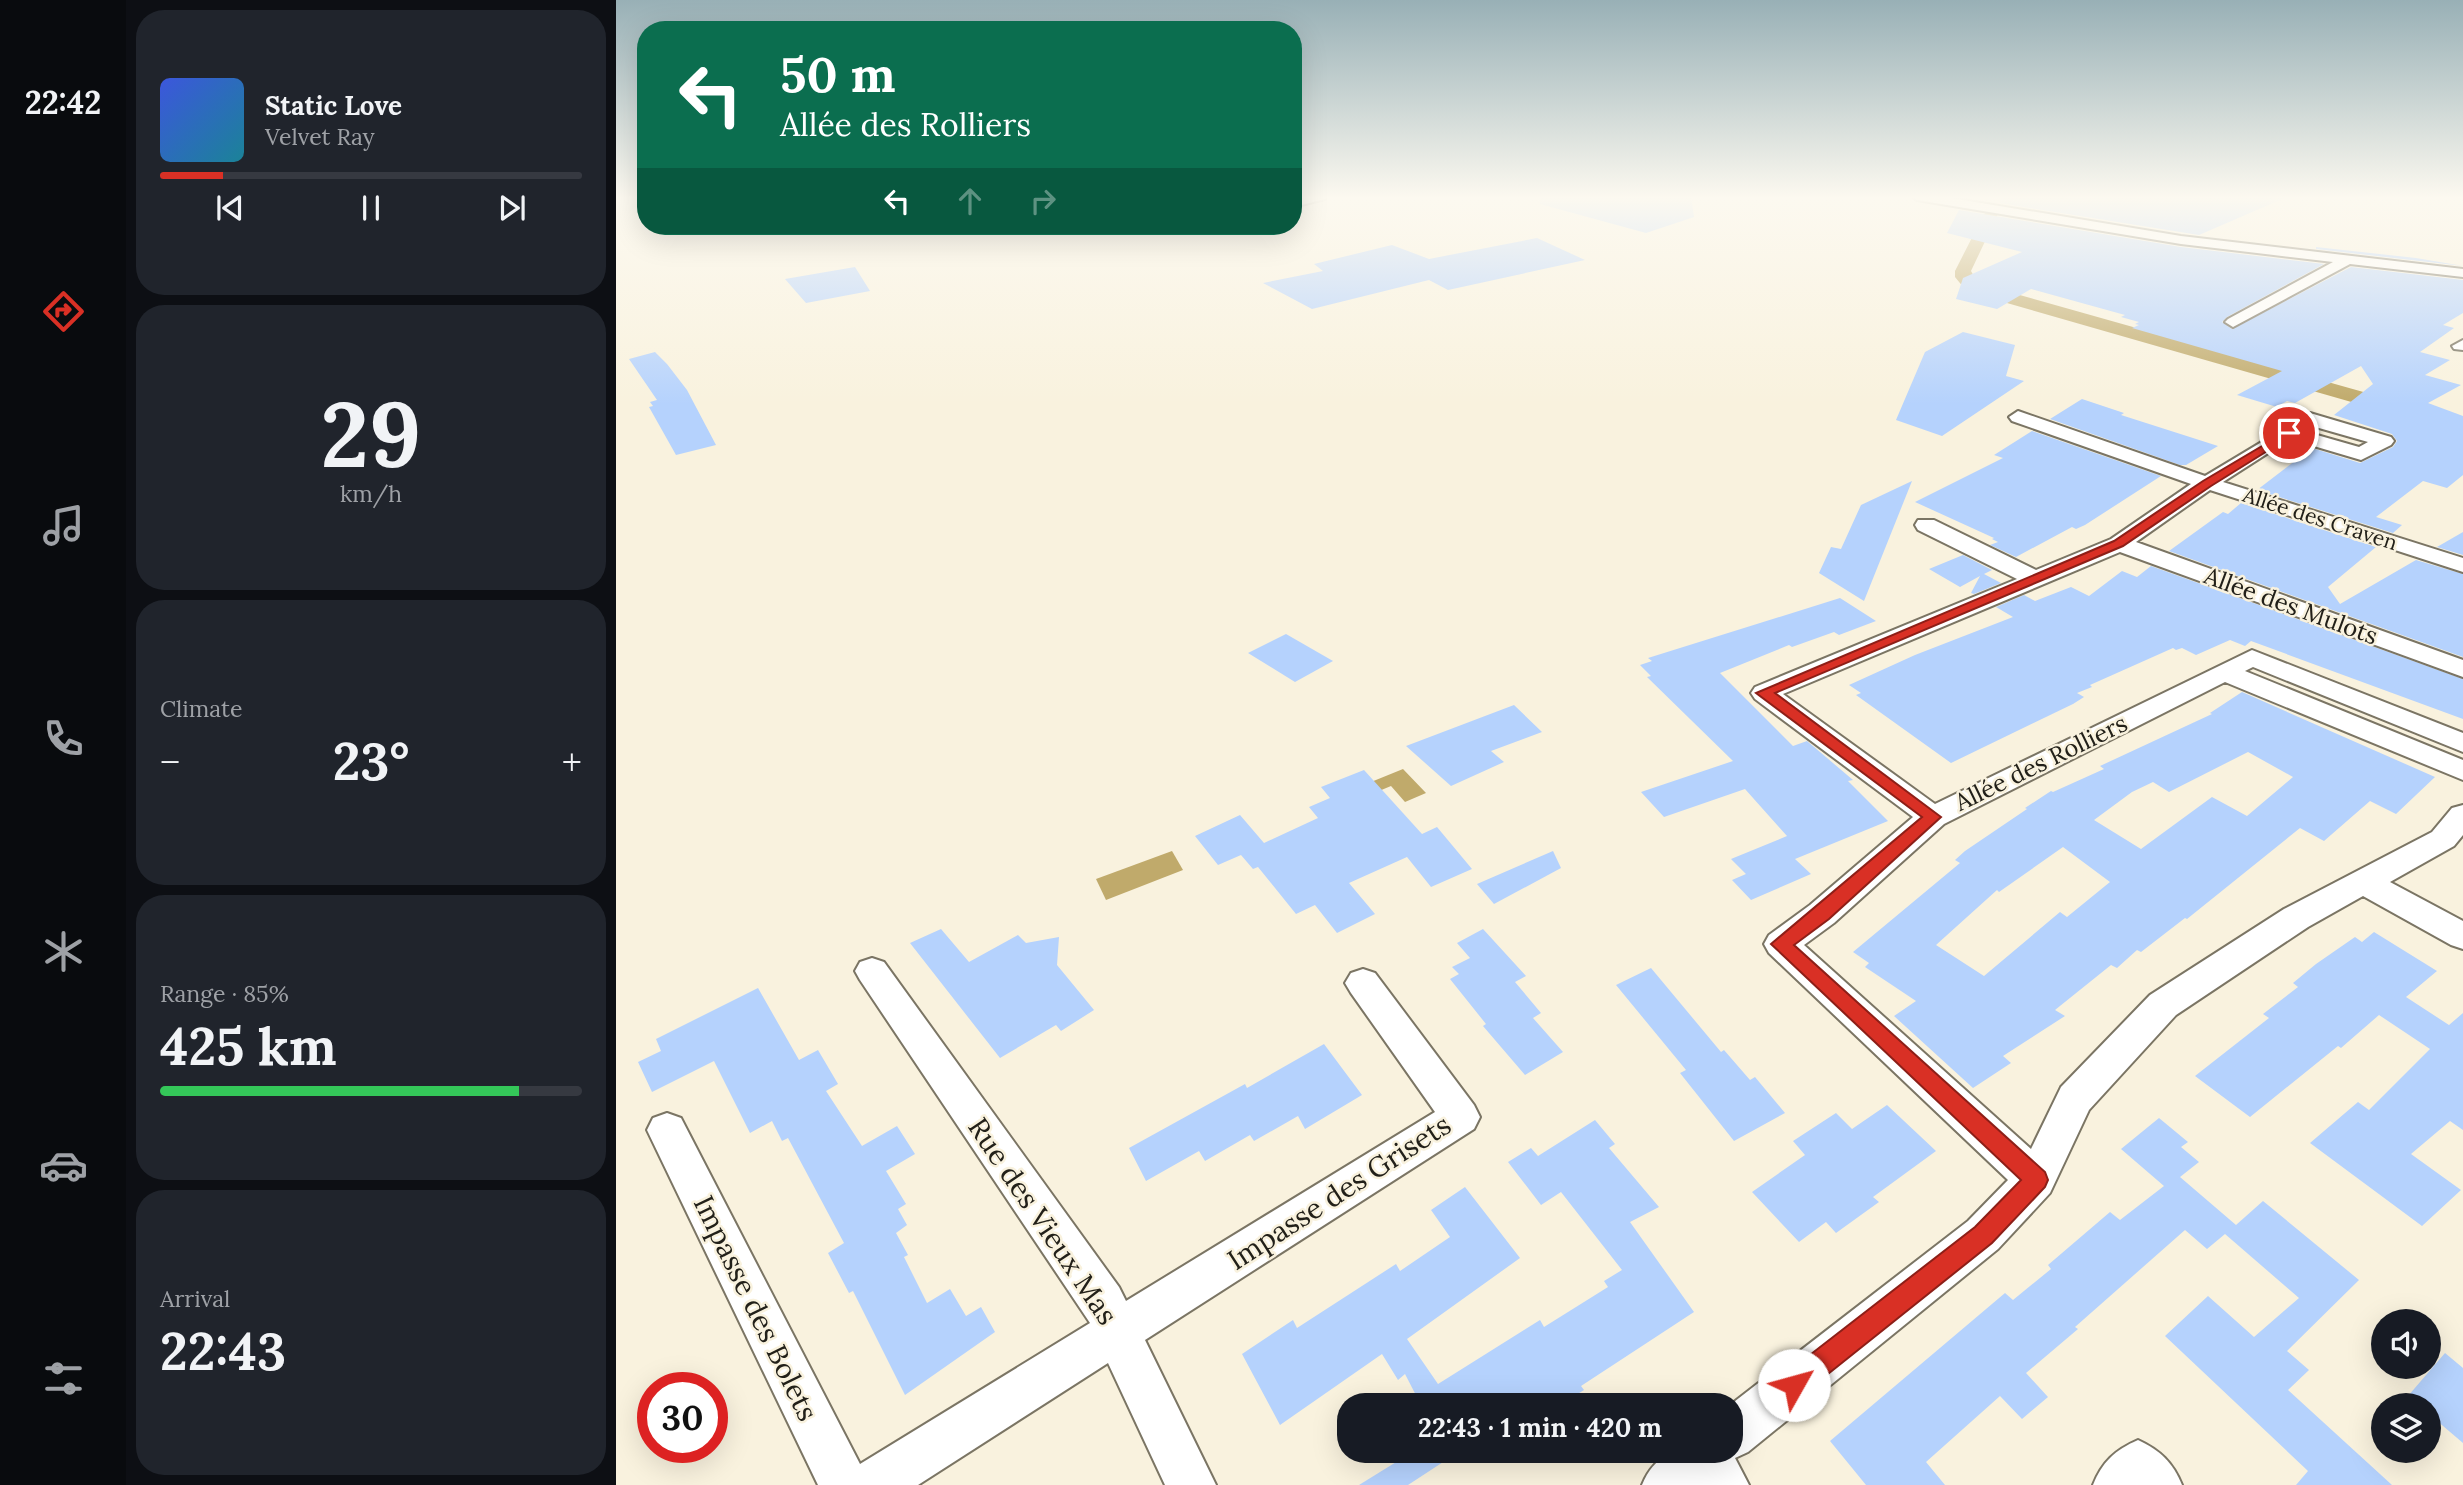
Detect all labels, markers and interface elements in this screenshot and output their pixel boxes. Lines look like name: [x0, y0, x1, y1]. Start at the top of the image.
text: 50 m: [780, 43, 896, 105]
icon: left: [665, 49, 756, 140]
text: 22:42: [25, 82, 101, 123]
text: Static Love: [265, 89, 402, 122]
text: Allée des Rolliers: [780, 104, 1031, 145]
text: Velvet Ray: [265, 122, 375, 151]
icon: left: [878, 182, 916, 220]
icon: ahead: [951, 182, 989, 220]
icon: right: [1024, 182, 1062, 220]
icon: previous: [211, 189, 249, 227]
icon: pause: [352, 189, 390, 227]
icon: next: [493, 189, 531, 227]
icon: directions: [39, 287, 88, 336]
text: 29: [321, 375, 421, 492]
pin: [2259, 403, 2319, 463]
icon: arrive: [2270, 414, 2308, 452]
text: km/h: [340, 479, 402, 508]
street label: Allée des Craven: [2239, 481, 2401, 556]
icon: music: [39, 501, 88, 550]
street label: Allée des Mulots: [2199, 559, 2382, 651]
text: Climate: [160, 694, 242, 723]
street label: Allée des Rolliers: [1948, 707, 2132, 818]
icon: phone: [39, 714, 88, 763]
text: 23°: [333, 728, 409, 794]
text: −: [160, 738, 180, 786]
text: +: [562, 738, 582, 786]
icon: climate: [39, 927, 88, 976]
text: Range · 85%: [160, 979, 289, 1008]
text: 425 km: [160, 1013, 337, 1079]
street label: Impasse des Grisets: [1221, 1106, 1457, 1278]
street label: Rue des Vieux Mas: [960, 1111, 1126, 1331]
icon: car: [39, 1141, 88, 1190]
street label: Impasse des Bolets: [686, 1189, 826, 1427]
text: Arrival: [160, 1284, 230, 1313]
map controls: [2371, 1309, 2441, 1463]
button: sound: [2371, 1309, 2441, 1379]
text: 22:43: [160, 1318, 286, 1384]
position arrow: [1757, 1348, 1831, 1422]
icon: filters: [39, 1354, 88, 1403]
speed limit sign: 30: [637, 1372, 728, 1463]
button: layers: [2371, 1393, 2441, 1463]
text: 22:43 · 1 min · 420 m: [1418, 1411, 1662, 1444]

